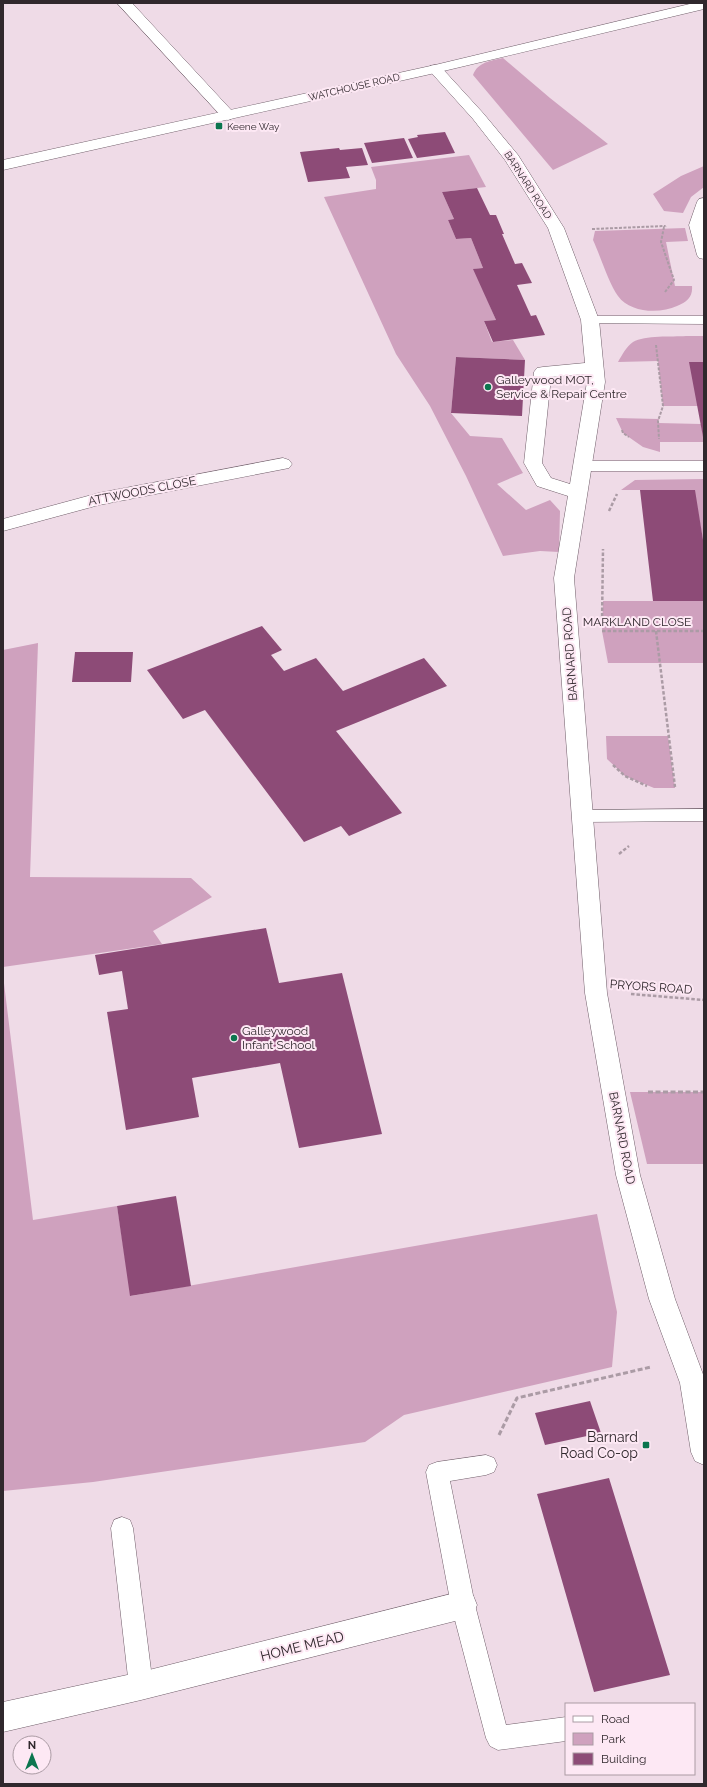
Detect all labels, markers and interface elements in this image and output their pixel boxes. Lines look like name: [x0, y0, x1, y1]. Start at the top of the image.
street label: WATCHOUSE ROAD: [307, 71, 401, 103]
marker: Keene Way: [214, 121, 224, 131]
place label: Keene Way: [227, 121, 280, 132]
street label: BARNARD ROAD: [502, 149, 554, 221]
place label: Galleywood MOT, Service & Repair Centre: [496, 373, 627, 401]
marker: Galleywood MOT, Service & Repair Centre: [483, 382, 493, 392]
street label: ATTWOODS CLOSE: [87, 474, 197, 508]
street label: BARNARD ROAD: [560, 606, 580, 701]
street label: MARKLAND CLOSE: [583, 615, 691, 629]
street label: PRYORS ROAD: [609, 977, 693, 997]
place label: Galleywood Infant School: [242, 1024, 316, 1052]
marker: Galleywood Infant School: [229, 1033, 239, 1043]
street label: BARNARD ROAD: [606, 1091, 638, 1186]
place label: Barnard Road Co-op: [560, 1429, 638, 1461]
marker: Barnard Road Co-op: [641, 1440, 651, 1450]
street label: HOME MEAD: [259, 1628, 345, 1664]
legend: [565, 1703, 695, 1775]
text: Road: [601, 1712, 630, 1726]
text: Park: [601, 1732, 626, 1746]
north arrow: [12, 1735, 52, 1775]
text: N: [28, 1739, 36, 1752]
text: Building: [601, 1752, 647, 1766]

